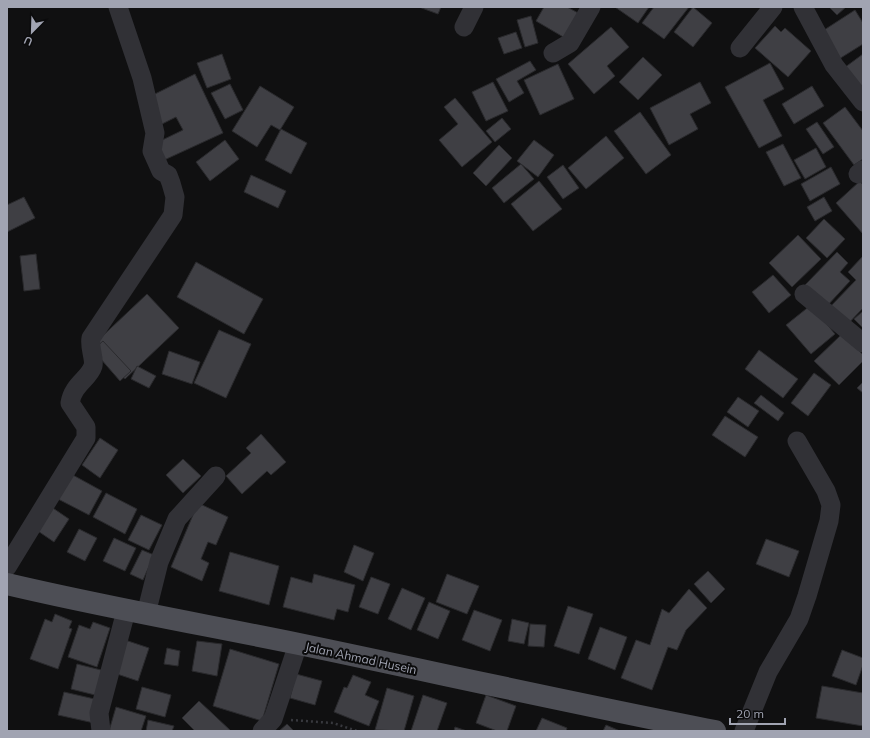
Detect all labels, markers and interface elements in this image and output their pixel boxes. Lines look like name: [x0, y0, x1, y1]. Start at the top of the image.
north arrow: [12, 12, 52, 52]
text: U: [22, 33, 35, 49]
street label: Jalan Ahmad Husein: [304, 639, 418, 677]
scale bar: [730, 700, 785, 726]
text: 20 m: [736, 706, 764, 721]

